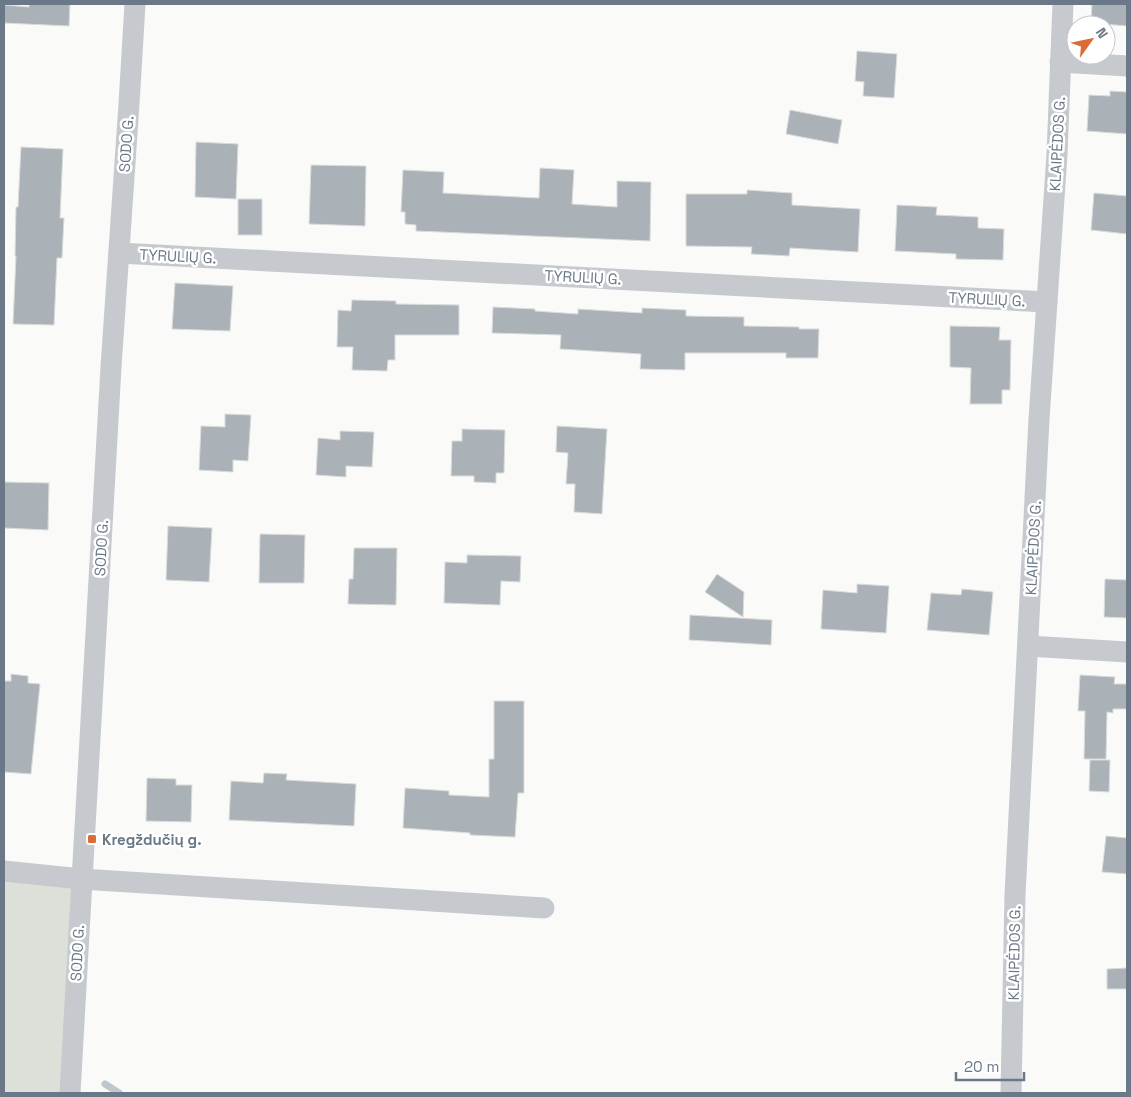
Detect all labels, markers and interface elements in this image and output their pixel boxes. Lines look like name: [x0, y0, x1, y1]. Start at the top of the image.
north arrow: [1066, 15, 1116, 65]
text: N: [1092, 24, 1112, 42]
street label: KLAIPĖDOS G.: [1045, 96, 1069, 192]
street label: SODO G.: [115, 115, 137, 173]
street label: TYRULIŲ G.: [139, 245, 217, 267]
street label: TYRULIŲ G.: [544, 266, 622, 288]
street label: TYRULIŲ G.: [948, 288, 1026, 310]
street label: KLAIPĖDOS G.: [1021, 500, 1045, 596]
street label: SODO G.: [90, 519, 112, 577]
place label: Kregždučių g.: [102, 830, 202, 849]
marker: Kregždučių g.: [86, 833, 98, 845]
street label: KLAIPĖDOS G.: [1004, 906, 1024, 1000]
street label: SODO G.: [66, 924, 88, 982]
scale bar: [956, 1050, 1024, 1082]
text: 20 m: [964, 1057, 999, 1076]

